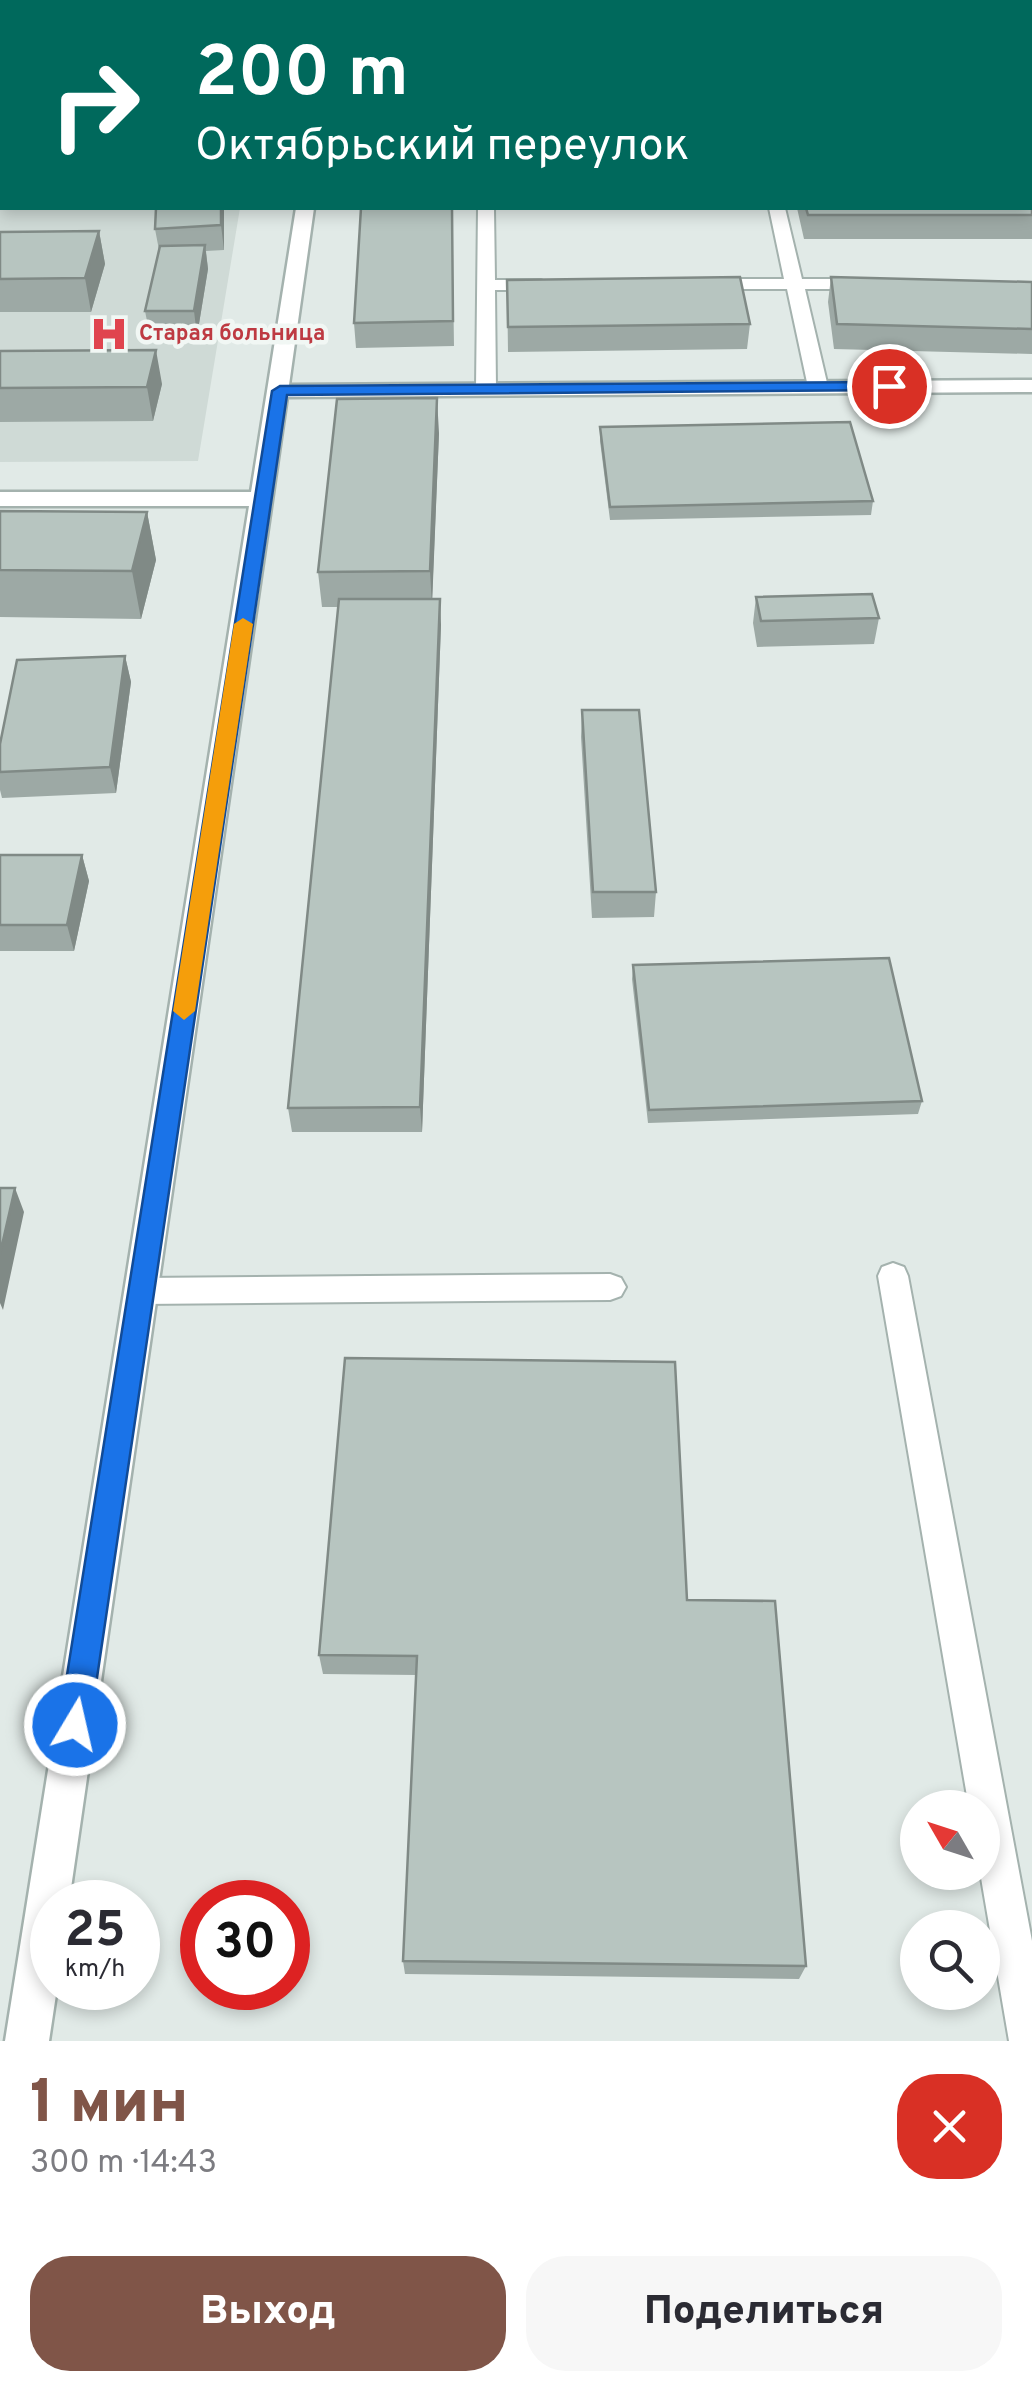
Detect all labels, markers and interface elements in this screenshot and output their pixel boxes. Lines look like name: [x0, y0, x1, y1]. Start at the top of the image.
text: 200 m: [195, 32, 409, 121]
icon: right: [30, 40, 160, 170]
text: Октябрьский переулок: [195, 119, 689, 176]
hospital icon: Старая больница: [88, 313, 130, 355]
place label: Старая больница: [139, 321, 325, 348]
pin: [847, 344, 932, 429]
icon: arrive: [862, 359, 917, 414]
position arrow: [23, 1673, 127, 1777]
north arrow: [900, 1790, 1000, 1890]
map controls: [900, 1790, 1000, 2010]
speed limit sign: 30: [180, 1880, 310, 2010]
text: 25: [64, 1901, 126, 1964]
button: search: [900, 1910, 1000, 2010]
text: km/h: [65, 1954, 125, 1986]
text: 1 мин: [30, 2068, 188, 2144]
button: close: [897, 2074, 1002, 2179]
text: 300 m · 14:43: [30, 2144, 217, 2184]
button: Выход: [30, 2256, 506, 2371]
button: Поделиться: [526, 2256, 1002, 2371]

